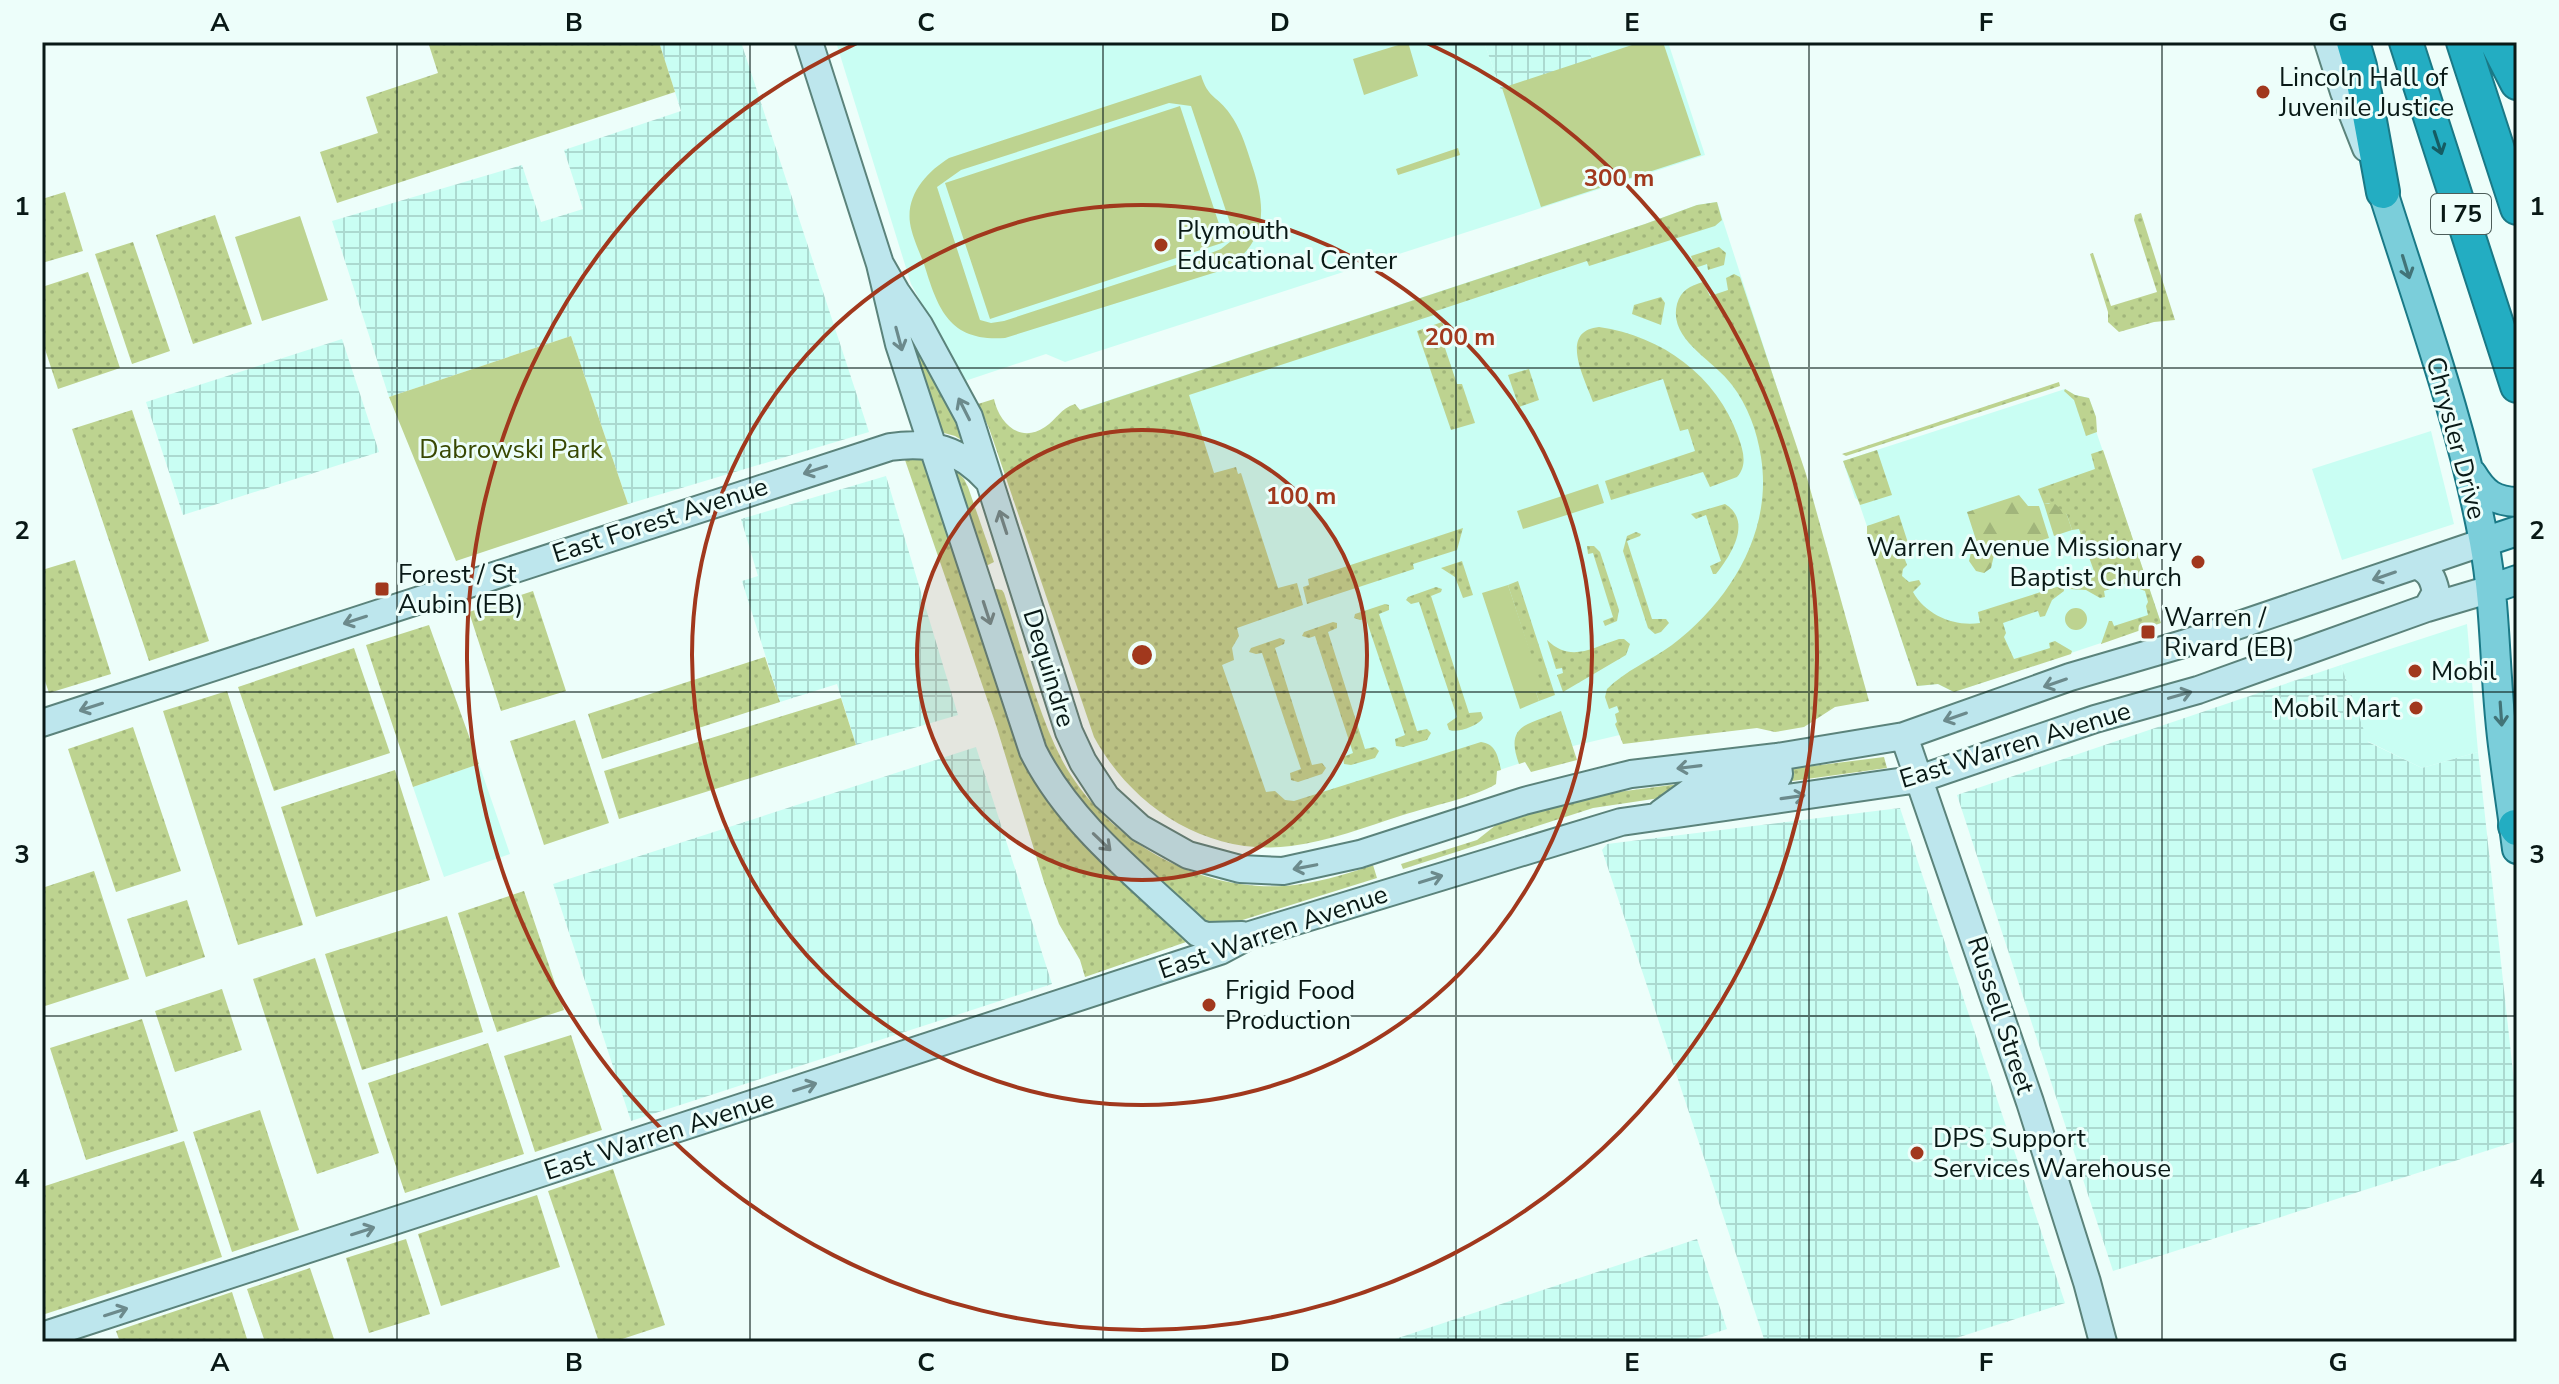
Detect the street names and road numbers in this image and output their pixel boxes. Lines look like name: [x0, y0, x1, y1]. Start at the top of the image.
road number: I 75: [2431, 194, 2491, 234]
street label: Chrysler Drive: [2417, 353, 2495, 523]
street label: East Forest Avenue: [548, 469, 772, 571]
street label: Dequindre: [1014, 605, 1084, 731]
street label: East Warren Avenue: [1895, 693, 2135, 797]
street label: East Warren Avenue: [1154, 876, 1392, 988]
street label: Russell Street: [1959, 932, 2043, 1099]
street label: East Warren Avenue: [539, 1081, 779, 1189]

